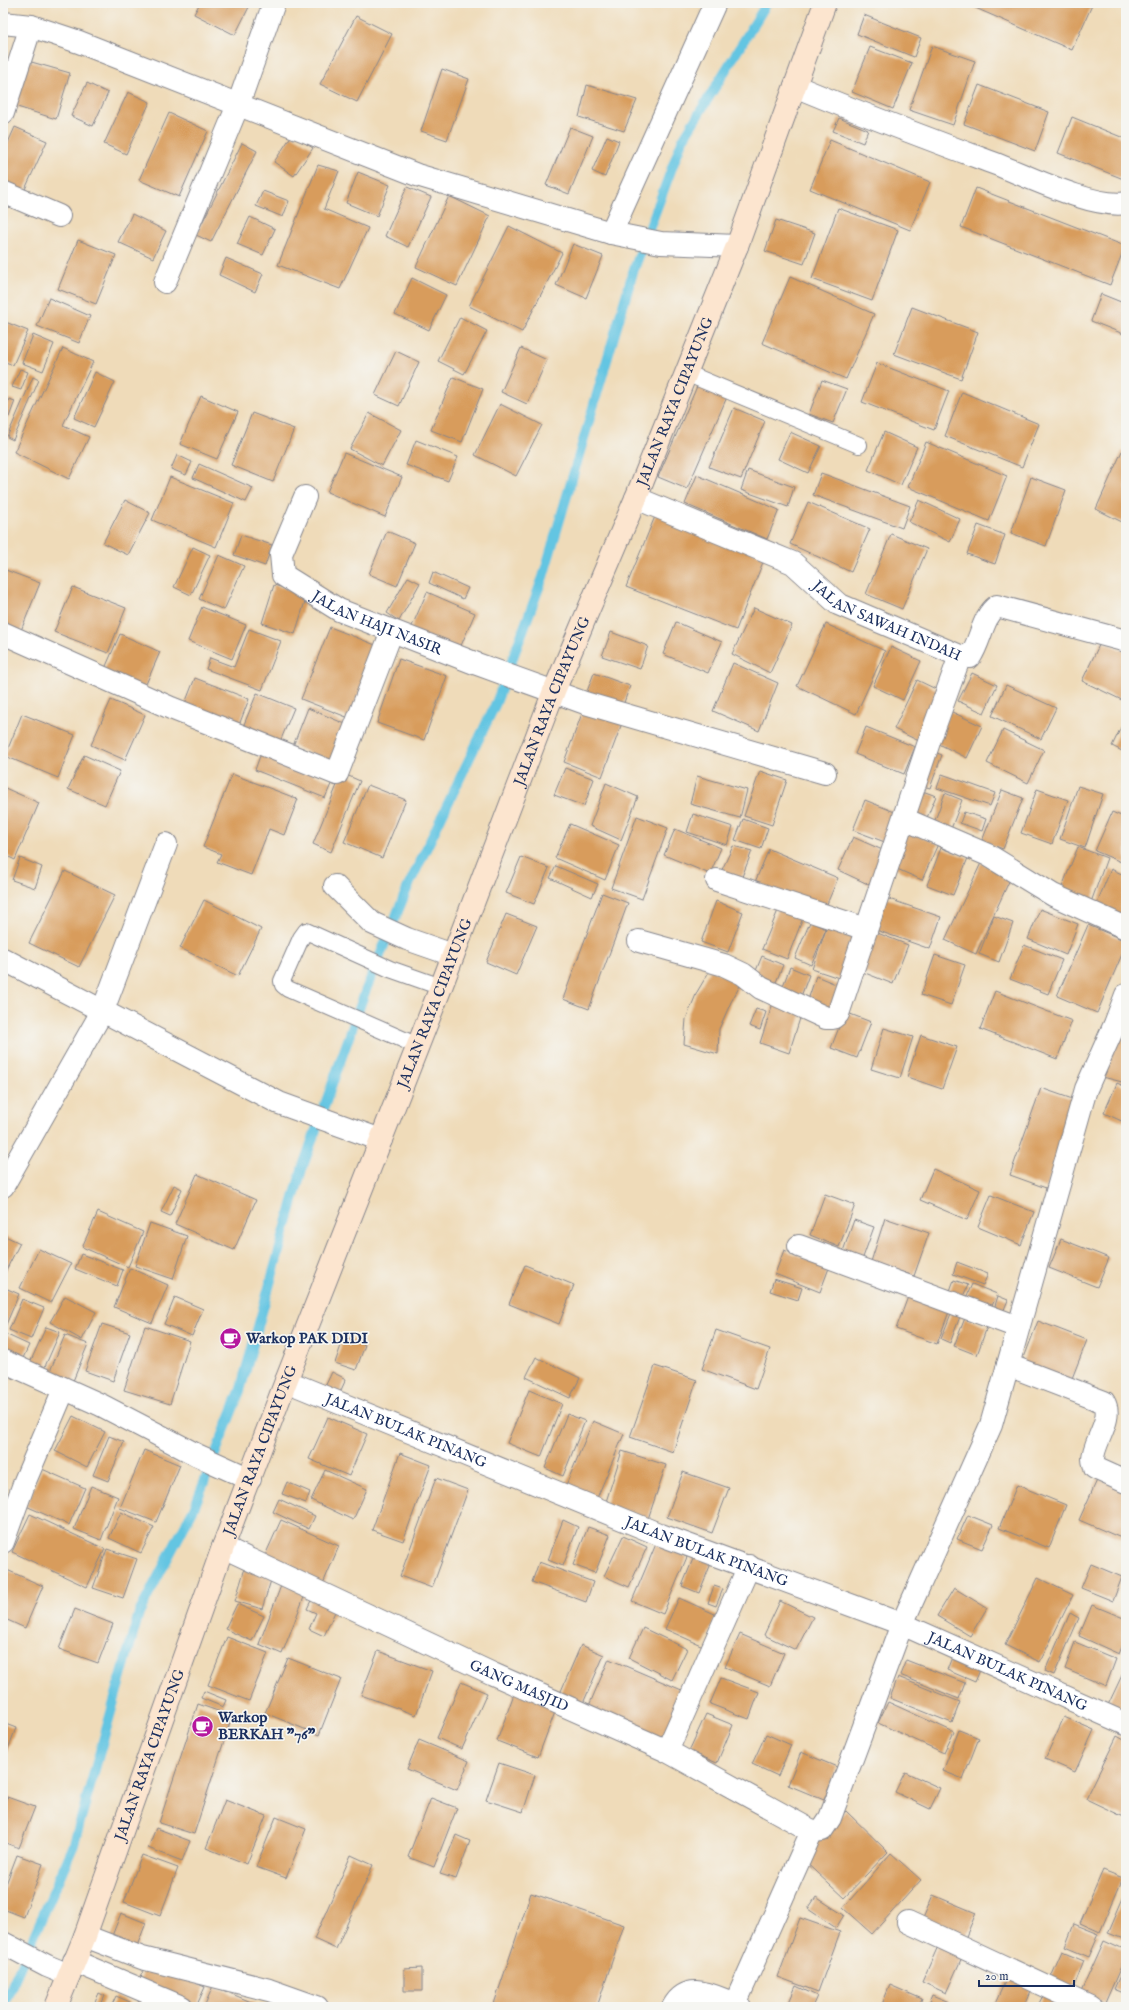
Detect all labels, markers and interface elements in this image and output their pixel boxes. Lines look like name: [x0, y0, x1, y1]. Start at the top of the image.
street label: JALAN RAYA CIPAYUNG: [632, 314, 718, 491]
street label: JALAN SAWAH INDAH: [807, 575, 964, 666]
street label: JALAN HAJI NASIR: [307, 585, 445, 660]
street label: JALAN RAYA CIPAYUNG: [509, 614, 595, 790]
street label: JALAN RAYA CIPAYUNG: [392, 915, 476, 1093]
cafe icon: Warkop PAK DIDI: [217, 1325, 243, 1351]
place label: Warkop PAK DIDI: [245, 1329, 368, 1348]
street label: JALAN RAYA CIPAYUNG: [219, 1362, 301, 1540]
street label: JALAN BULAK PINANG: [321, 1388, 490, 1473]
street label: JALAN BULAK PINANG: [620, 1512, 791, 1591]
street label: JALAN BULAK PINANG: [923, 1627, 1090, 1716]
street label: GANG MASJID: [466, 1655, 572, 1716]
street label: JALAN RAYA CIPAYUNG: [110, 1666, 189, 1845]
place label: Warkop BERKAH "76": [217, 1708, 316, 1744]
cafe icon: Warkop BERKAH "76": [189, 1713, 215, 1739]
scale bar: [979, 1962, 1074, 1988]
text: 20 m: [985, 1969, 1008, 1984]

